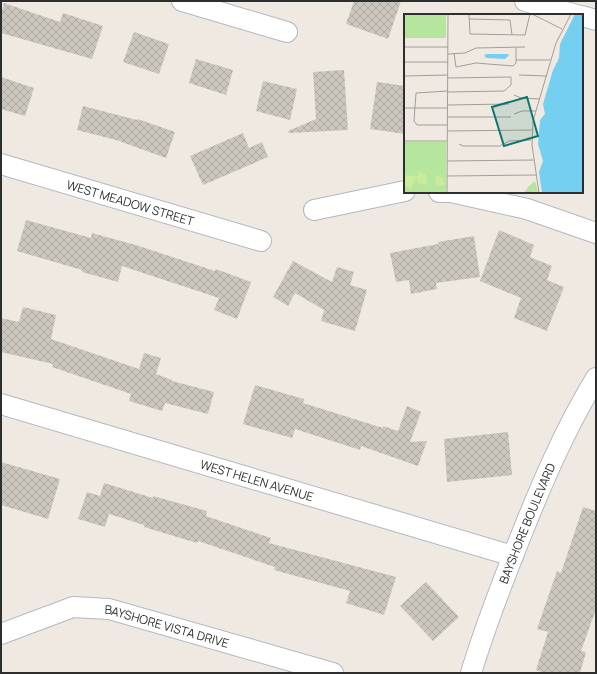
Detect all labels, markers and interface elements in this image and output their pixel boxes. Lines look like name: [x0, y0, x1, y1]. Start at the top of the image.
inset map: [404, 14, 583, 193]
street label: WEST MEADOW STREET: [65, 175, 197, 229]
street label: WEST HELEN AVENUE: [198, 455, 316, 505]
street label: BAYSHORE BOULEVARD: [494, 460, 559, 586]
street label: BAYSHORE VISTA DRIVE: [104, 600, 231, 651]

